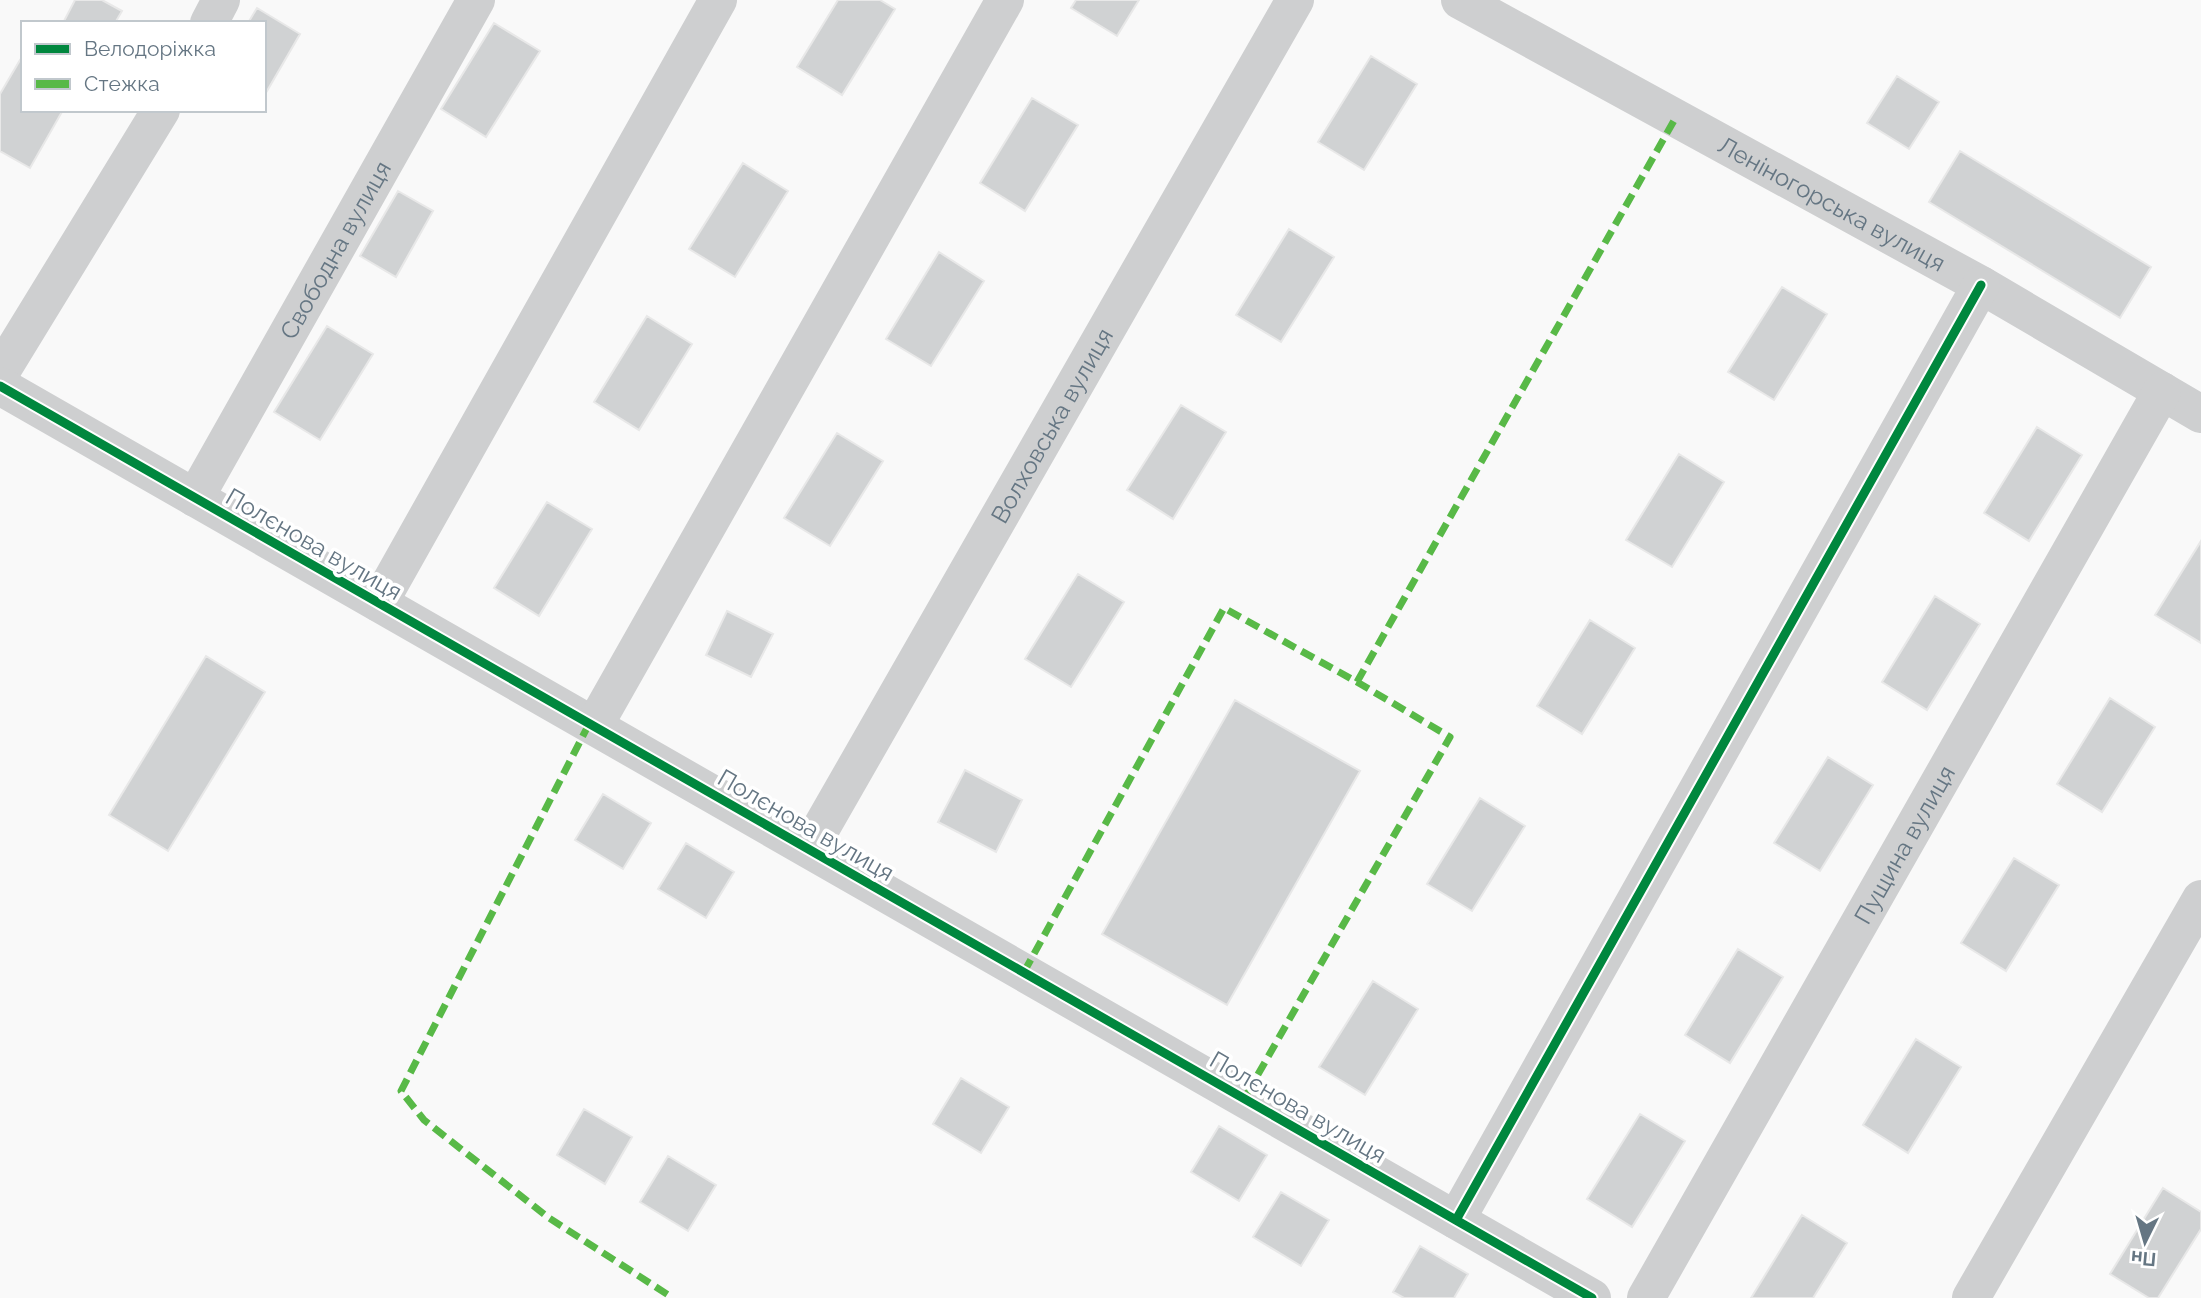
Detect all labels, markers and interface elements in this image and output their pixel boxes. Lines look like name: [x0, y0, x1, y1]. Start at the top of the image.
legend: [21, 21, 266, 112]
text: Велодоріжка: [84, 36, 216, 61]
text: Стежка: [84, 71, 160, 96]
street label: Леніногорська вулиця: [1713, 130, 1951, 277]
street label: Свободна вулиця: [273, 156, 397, 344]
street label: Волховська вулиця: [984, 323, 1119, 528]
street label: Полєнова вулиця: [221, 482, 407, 606]
street label: Пущина вулиця: [1848, 760, 1961, 929]
street label: Полєнова вулиця: [713, 763, 899, 887]
street label: Полєнова вулиця: [1205, 1045, 1391, 1169]
north arrow: [2110, 1207, 2180, 1277]
text: Пн: [2130, 1247, 2157, 1271]

